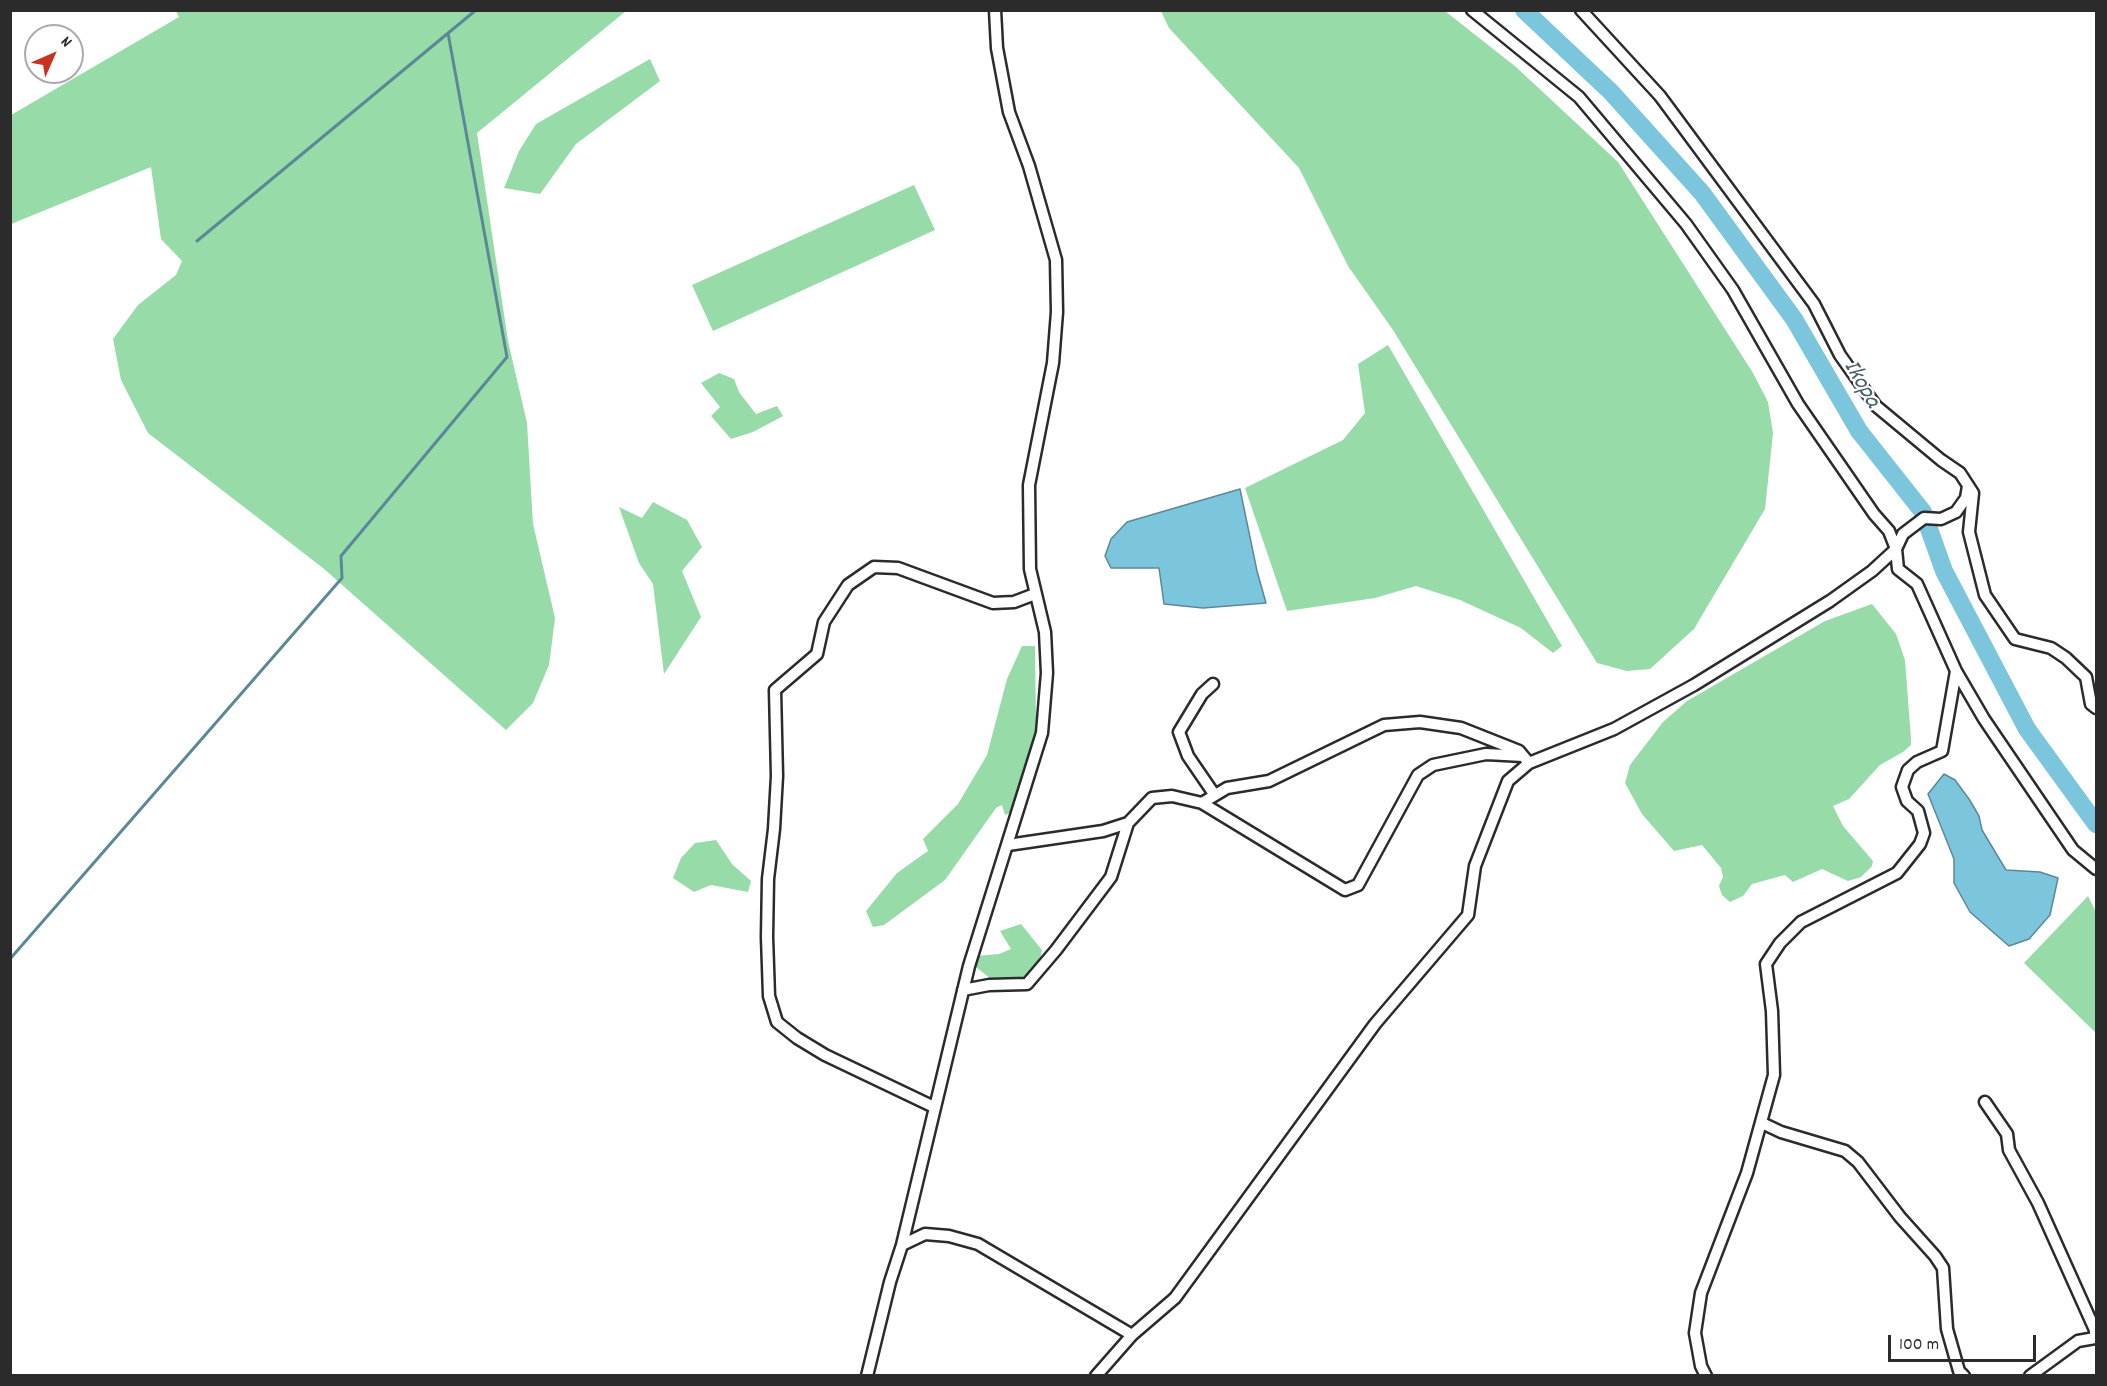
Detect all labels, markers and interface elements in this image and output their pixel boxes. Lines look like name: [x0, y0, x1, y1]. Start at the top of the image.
north arrow: [24, 24, 84, 84]
text: N: [55, 31, 77, 53]
water label: Ikopa: [1835, 356, 1885, 414]
scale bar: [1891, 1323, 2040, 1361]
text: 100 m: [1899, 1333, 1939, 1358]

